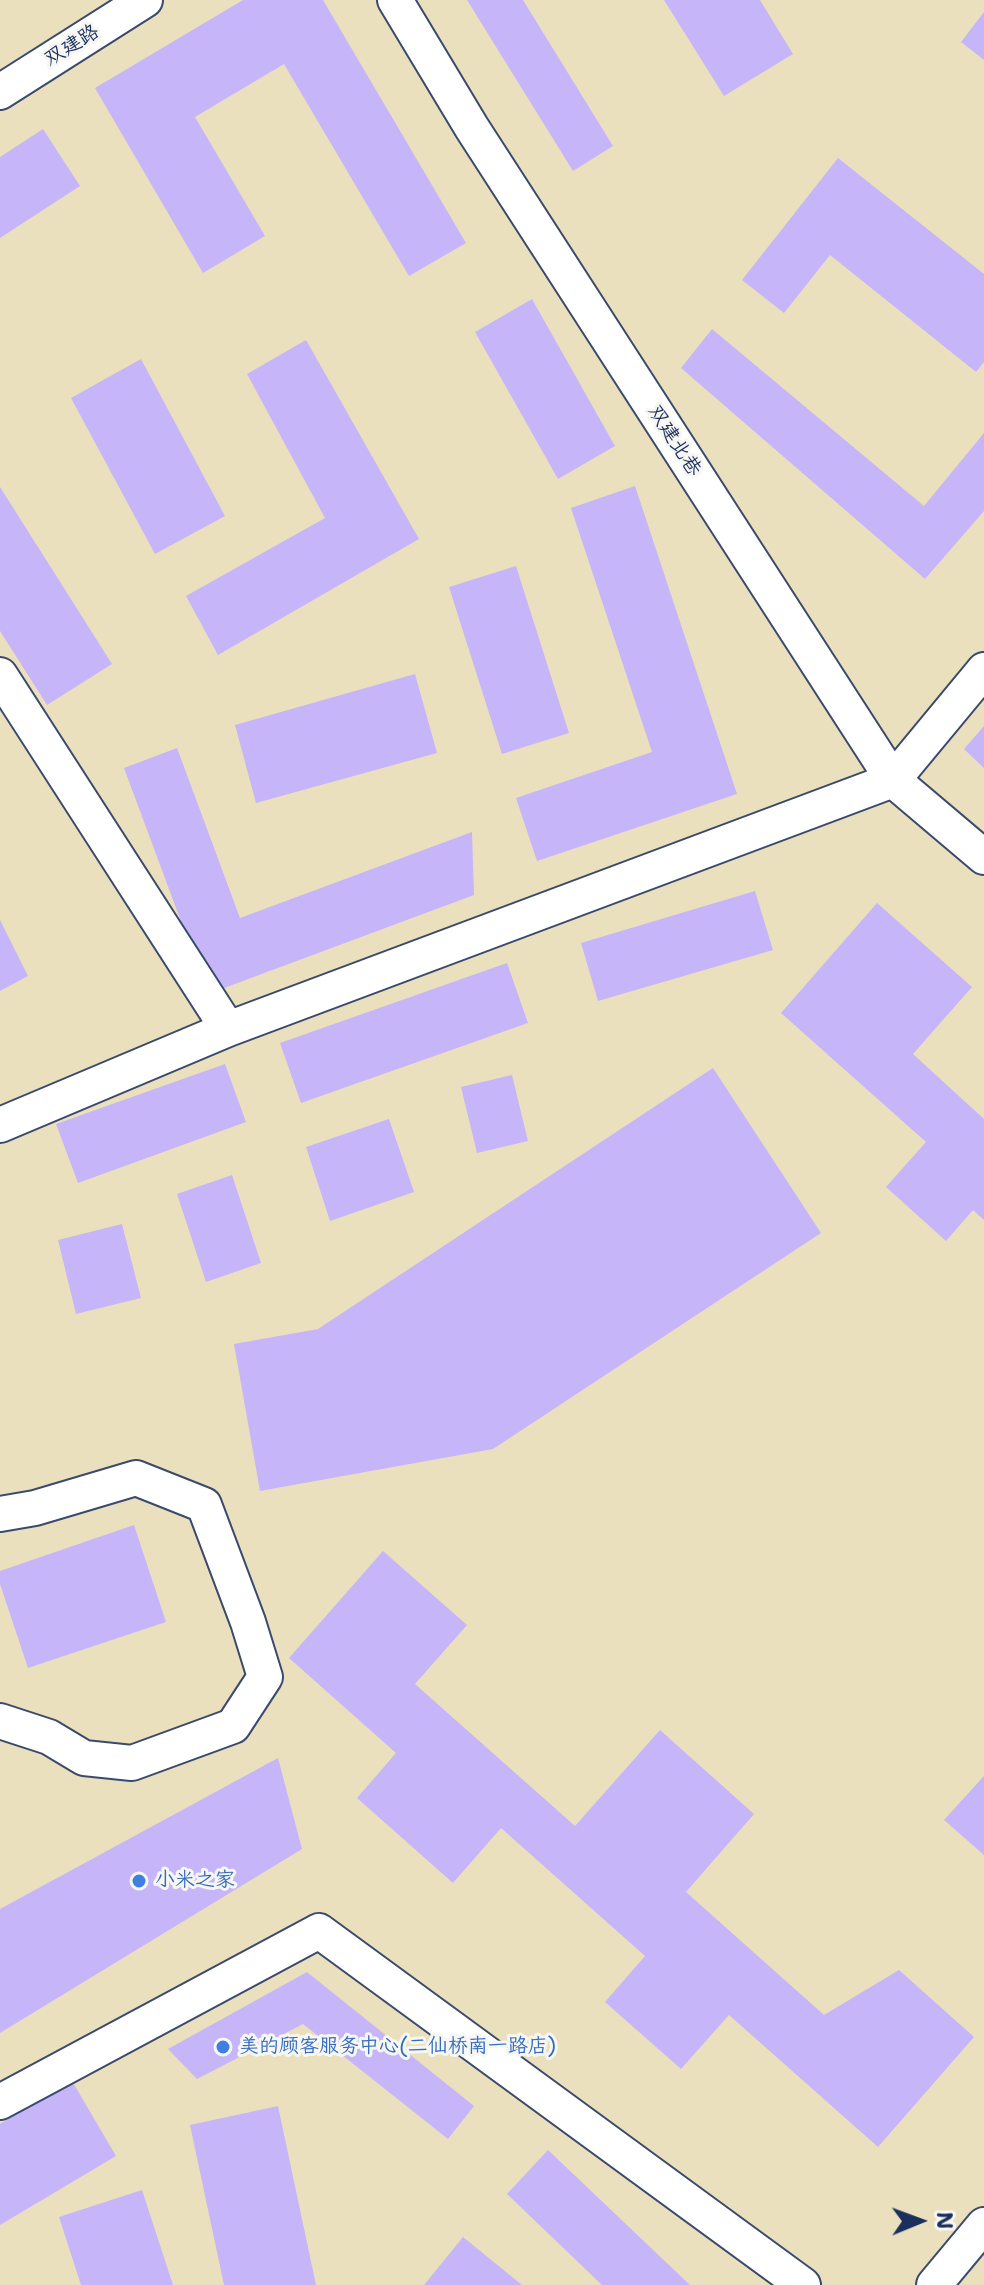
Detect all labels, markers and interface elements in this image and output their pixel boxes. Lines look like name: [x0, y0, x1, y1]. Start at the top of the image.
street label: 双建路: [40, 20, 104, 72]
street label: 双建北巷: [642, 401, 706, 481]
place label: 小米之家: [155, 1869, 235, 1893]
marker: 小米之家: [130, 1872, 148, 1890]
place label: 美的顾客服务中心(二仙桥南一路店): [239, 2035, 556, 2059]
marker: 美的顾客服务中心(二仙桥南一路店): [214, 2038, 232, 2056]
north arrow: [880, 2181, 960, 2261]
text: N: [930, 2212, 959, 2230]

